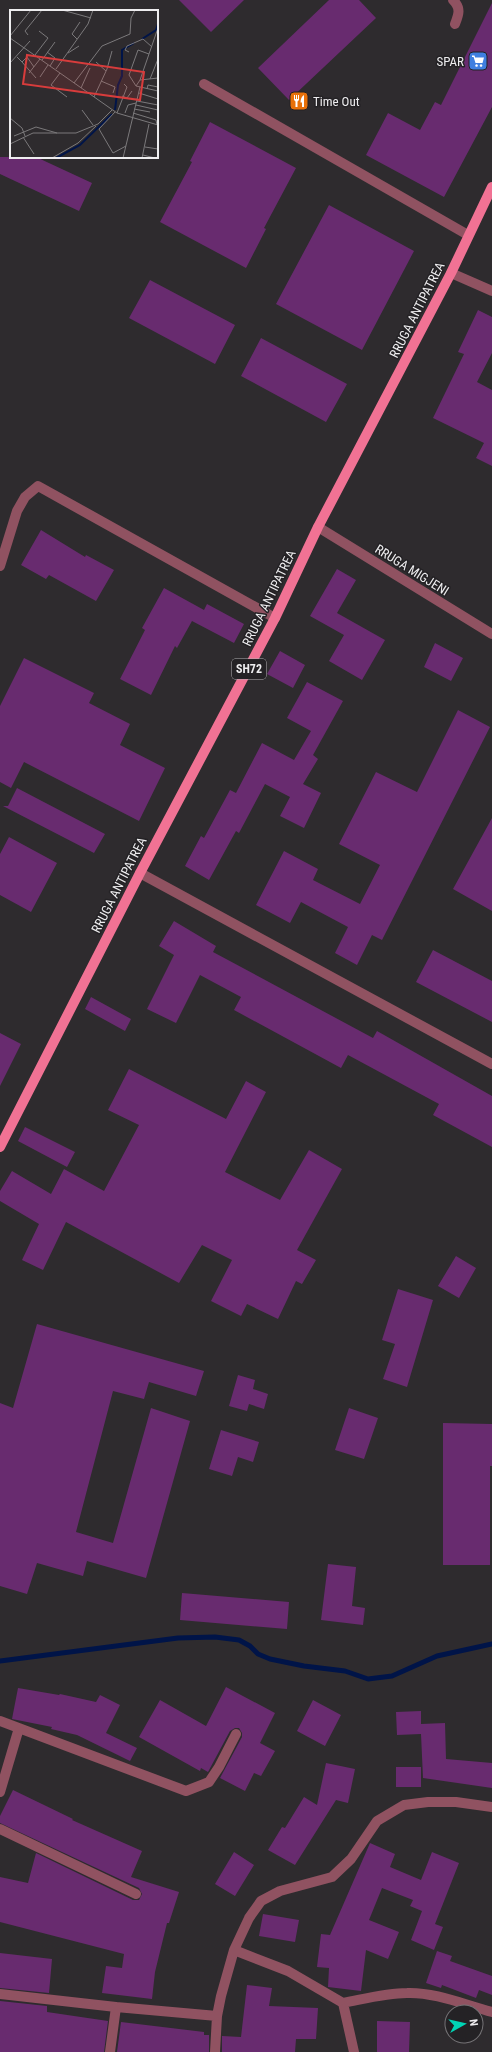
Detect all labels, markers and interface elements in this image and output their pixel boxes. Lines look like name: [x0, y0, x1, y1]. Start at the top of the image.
inset map: [10, 10, 158, 158]
supermarket icon: SPAR: [467, 50, 489, 72]
place label: SPAR: [437, 54, 464, 69]
restaurant icon: Time Out: [288, 90, 310, 112]
place label: Time Out: [313, 94, 360, 109]
street label: RRUGA ANTIPATREA: [386, 259, 448, 360]
street label: RRUGA MIGJENI: [372, 541, 452, 599]
street label: RRUGA ANTIPATREA: [239, 547, 299, 649]
road number: SH72: [232, 659, 266, 679]
street label: RRUGA ANTIPATREA: [88, 834, 150, 935]
north arrow: [444, 2004, 484, 2044]
text: N: [467, 2018, 480, 2027]

